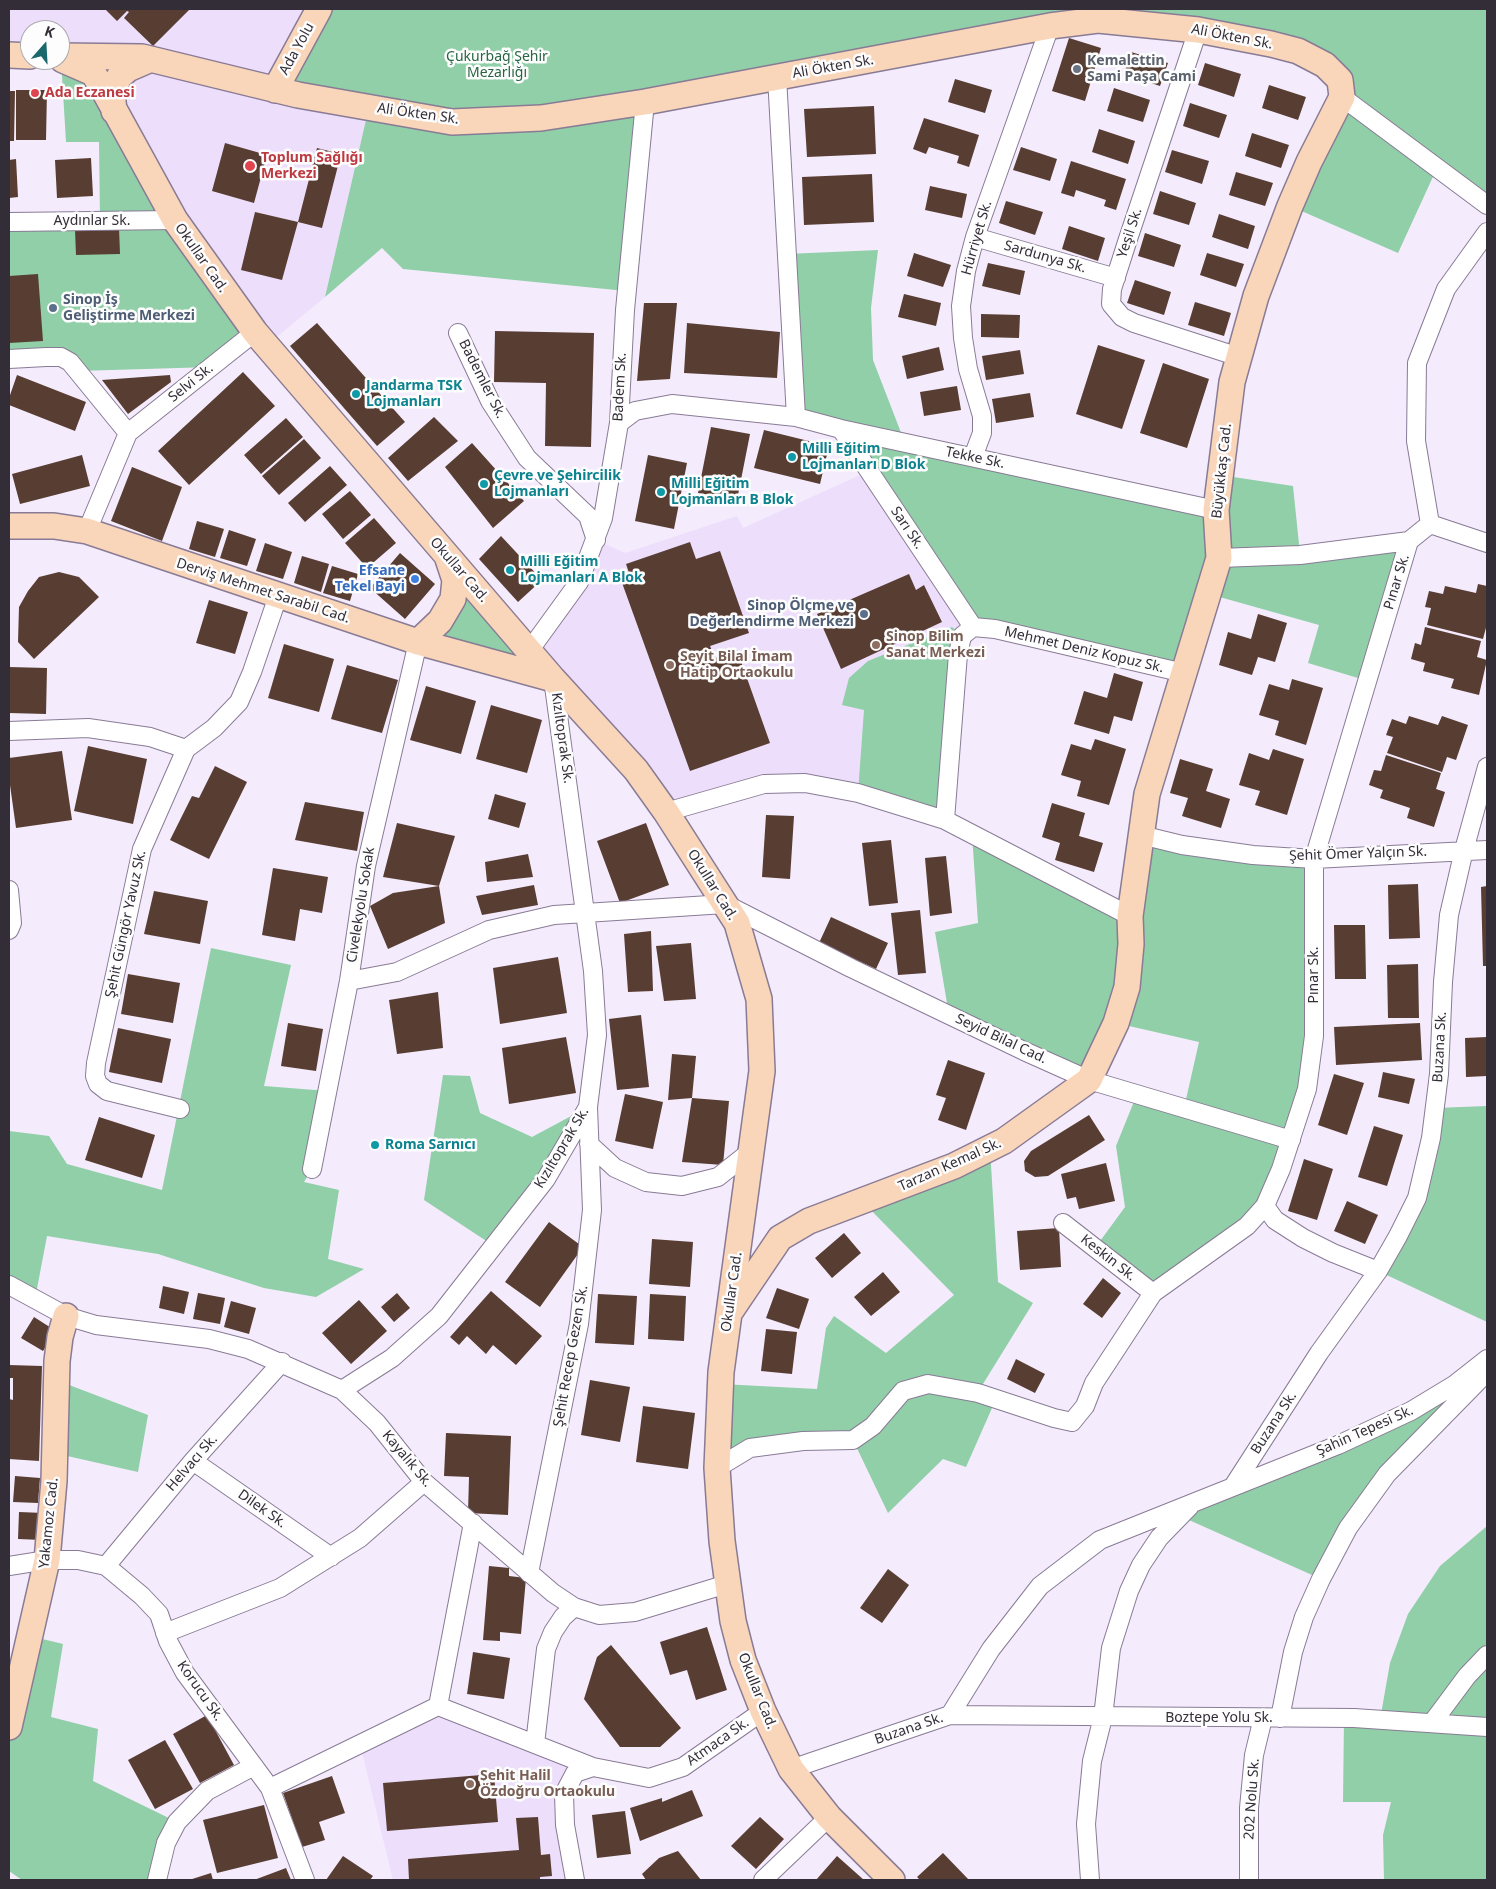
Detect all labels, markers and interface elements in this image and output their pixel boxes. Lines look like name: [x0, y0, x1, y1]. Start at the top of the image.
north arrow: [20, 20, 70, 70]
street label: Ada Yolu: [276, 20, 318, 78]
text: K: [42, 21, 57, 42]
street label: Ali Ökten Sk.: [1190, 21, 1274, 53]
park label: Çukurbağ Şehir Mezarlığı: [446, 49, 548, 82]
street label: Ali Ökten Sk.: [791, 52, 875, 82]
place label: Kemalettin Sami Paşa Cami: [1087, 53, 1196, 85]
marker: Kemalettin Sami Paşa Cami: [1071, 63, 1083, 75]
place label: Ada Eczanesi: [45, 85, 135, 101]
marker: Ada Eczanesi: [29, 87, 41, 99]
street label: Ali Ökten Sk.: [376, 100, 460, 128]
place label: Toplum Sağlığı Merkezi: [261, 150, 363, 182]
marker: Toplum Sağlığı Merkezi: [243, 159, 257, 173]
street label: Hürriyet Sk.: [958, 199, 996, 277]
street label: Yeşil Sk.: [1114, 206, 1146, 260]
street label: Aydınlar Sk.: [54, 213, 130, 229]
street label: Okullar Cad.: [171, 220, 231, 296]
street label: Sardunya Sk.: [1002, 237, 1088, 277]
place label: Sinop İş Geliştirme Merkezi: [63, 292, 195, 324]
marker: Sinop İş Geliştirme Merkezi: [47, 302, 59, 314]
street label: Bademler Sk.: [455, 337, 509, 421]
street label: Badem Sk.: [610, 352, 630, 422]
street label: Selvi Sk.: [165, 360, 217, 406]
place label: Jandarma TSK Lojmanları: [366, 378, 462, 411]
marker: Jandarma TSK Lojmanları: [350, 388, 362, 400]
street label: Büyükkaş Cad.: [1209, 423, 1235, 519]
place label: Milli Eğitim Lojmanları D Blok: [802, 441, 925, 474]
street label: Tekke Sk.: [944, 444, 1006, 472]
marker: Milli Eğitim Lojmanları D Blok: [786, 451, 798, 463]
place label: Çevre ve Şehircilik Lojmanları: [494, 468, 621, 501]
place label: Milli Eğitim Lojmanları B Blok: [671, 476, 793, 508]
marker: Çevre ve Şehircilik Lojmanları: [478, 478, 490, 490]
marker: Milli Eğitim Lojmanları B Blok: [655, 486, 667, 498]
street label: Sarı Sk.: [887, 504, 927, 552]
street label: Okullar Cad.: [426, 534, 492, 606]
street label: Pınar Sk.: [1381, 552, 1413, 612]
place label: Milli Eğitim Lojmanları A Blok: [520, 554, 643, 586]
street label: Derviş Mehmet Sarabil Cad.: [174, 555, 352, 627]
place label: Efsane Tekel Bayi: [335, 563, 405, 596]
marker: Milli Eğitim Lojmanları A Blok: [504, 564, 516, 576]
marker: Efsane Tekel Bayi: [409, 573, 421, 585]
place label: Sinop Ölçme ve Değerlendirme Merkezi: [690, 598, 854, 630]
marker: Sinop Ölçme ve Değerlendirme Merkezi: [858, 608, 870, 620]
street label: Mehmet Deniz Kopuz Sk.: [1003, 623, 1165, 677]
place label: Sinop Bilim Sanat Merkezi: [886, 629, 985, 662]
marker: Sinop Bilim Sanat Merkezi: [870, 639, 882, 651]
place label: Seyit Bilal İmam Hatip Ortaokulu: [680, 649, 793, 682]
marker: Seyit Bilal İmam Hatip Ortaokulu: [664, 659, 676, 671]
street label: Kızıltoprak Sk.: [547, 691, 577, 785]
street label: Şehit Ömer Yalçın Sk.: [1289, 843, 1427, 865]
street label: Civelekyolu Sokak: [344, 846, 378, 964]
street label: Okullar Cad.: [684, 846, 740, 924]
street label: Şehit Güngör Yavuz Sk.: [102, 849, 150, 999]
street label: Pınar Sk.: [1306, 947, 1322, 1003]
street label: Seyid Bilal Cad.: [953, 1011, 1049, 1067]
street label: Buzana Sk.: [1430, 1011, 1450, 1083]
street label: Kızıltoprak Sk.: [531, 1104, 593, 1192]
street label: Tarzan Kemal Sk.: [896, 1135, 1004, 1195]
place label: Roma Sarnıcı: [385, 1137, 476, 1153]
marker: Roma Sarnıcı: [369, 1139, 381, 1151]
street label: Keskin Sk.: [1077, 1231, 1139, 1285]
street label: Okullar Cad.: [718, 1251, 746, 1333]
street label: Şehit Recep Gezen Sk.: [550, 1284, 592, 1428]
street label: Buzana Sk.: [1248, 1389, 1300, 1457]
street label: Şahin Tepesi Sk.: [1314, 1402, 1416, 1460]
street label: Kayalık Sk.: [378, 1427, 436, 1491]
street label: Helvacı Sk.: [163, 1431, 221, 1495]
street label: Yakamoz Cad.: [36, 1477, 62, 1569]
street label: Dilek Sk.: [235, 1486, 289, 1532]
street label: Okullar Cad.: [734, 1650, 780, 1732]
street label: Korucu Sk.: [173, 1658, 227, 1724]
street label: Buzana Sk.: [873, 1709, 945, 1749]
street label: Boztepe Yolu Sk.: [1165, 1710, 1273, 1726]
street label: Atmaca Sk.: [684, 1714, 752, 1770]
street label: 202 Nolu Sk.: [1241, 1758, 1263, 1840]
place label: Şehit Halil Özdoğru Ortaokulu: [480, 1768, 615, 1800]
marker: Şehit Halil Özdoğru Ortaokulu: [464, 1778, 476, 1790]

